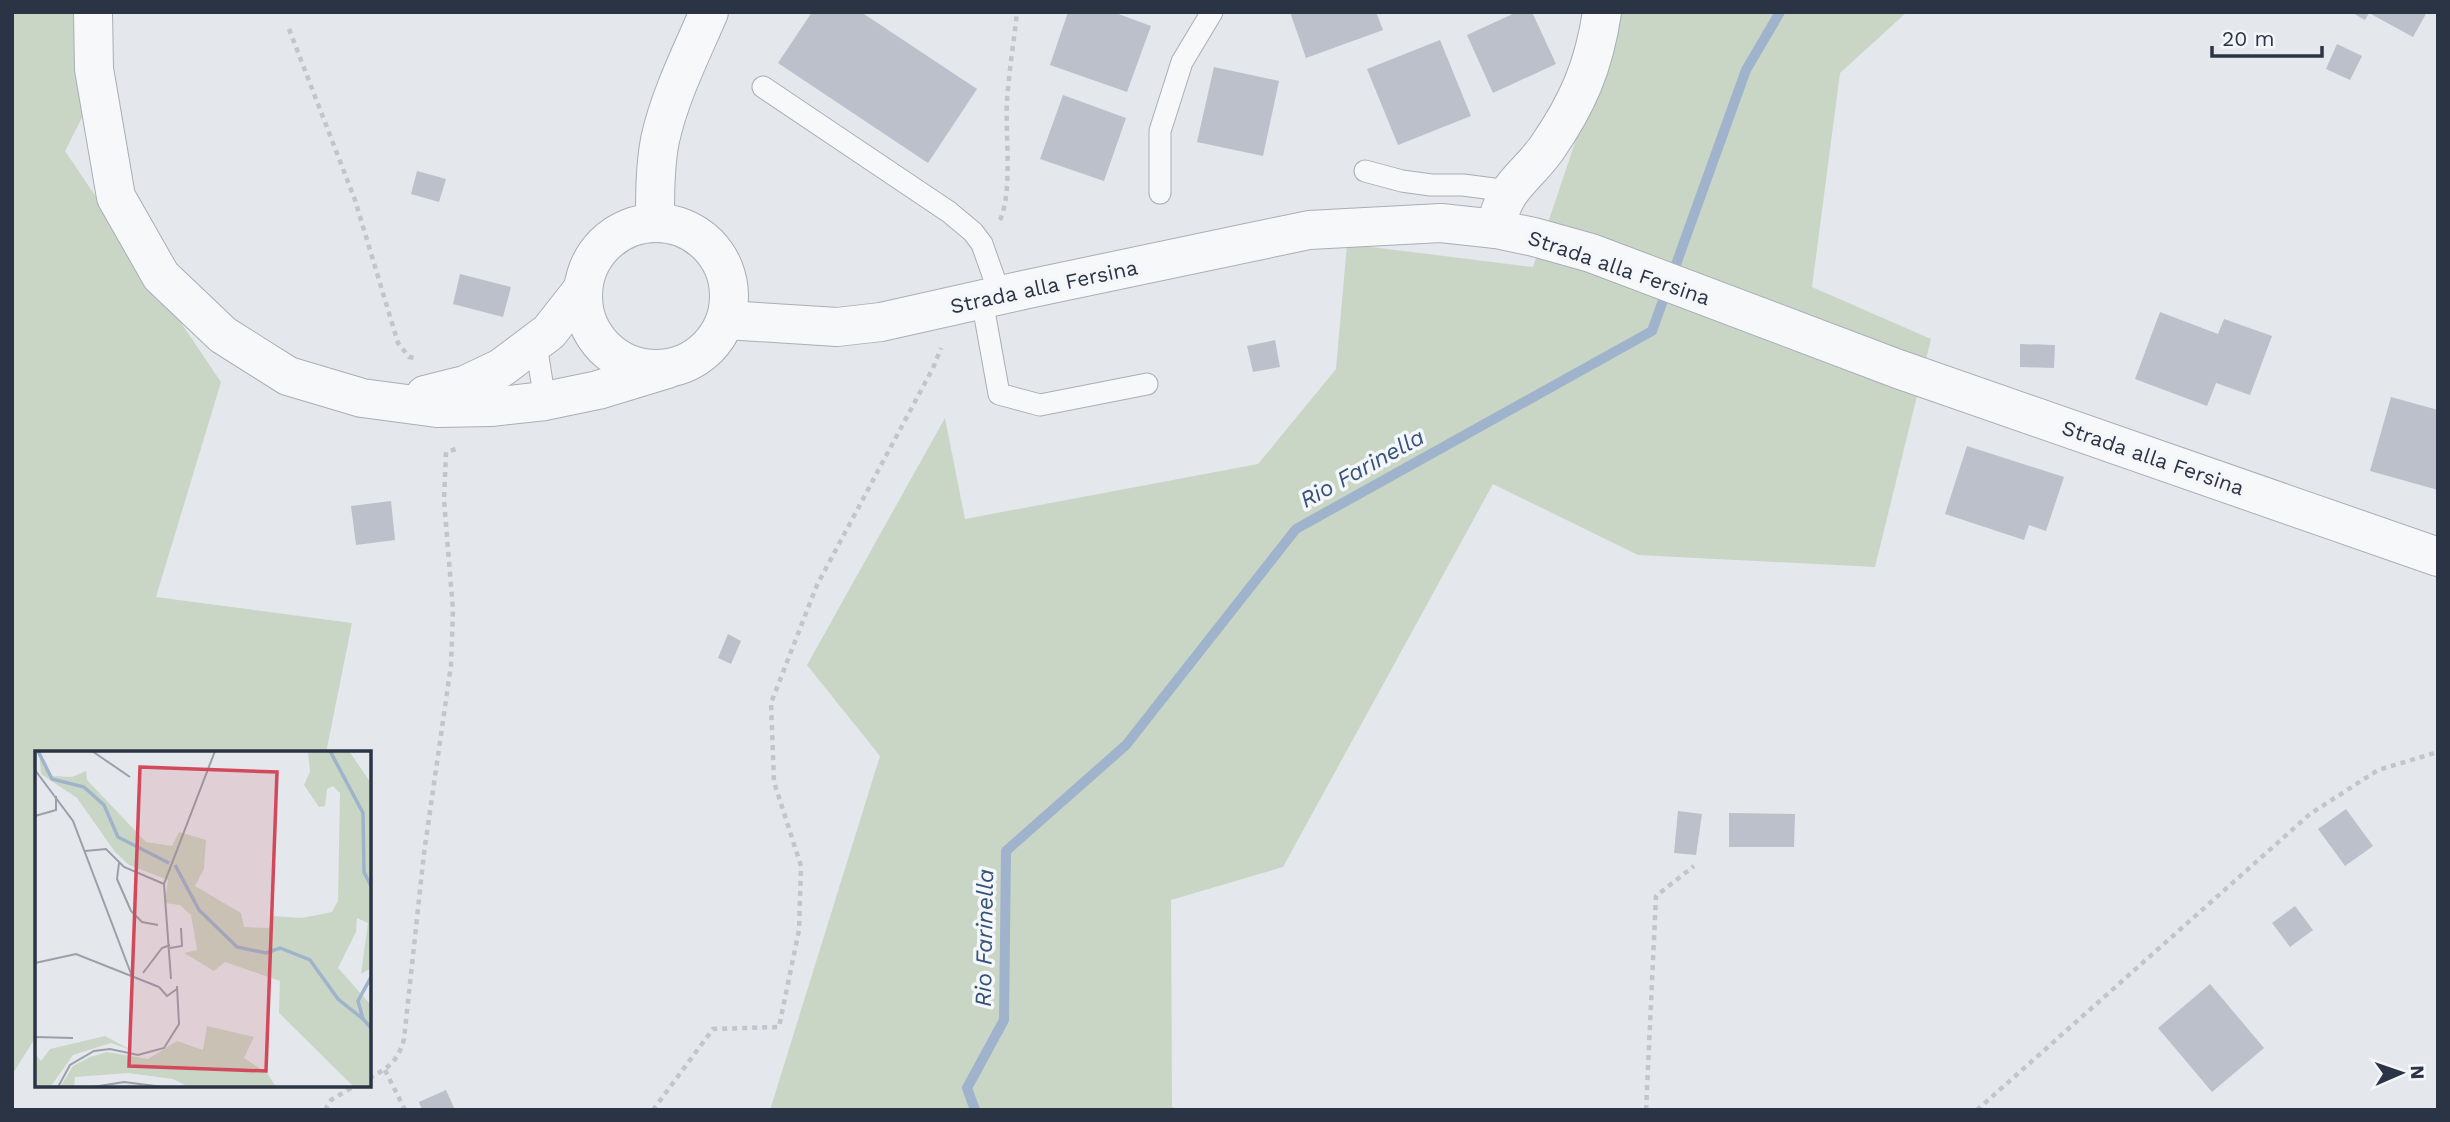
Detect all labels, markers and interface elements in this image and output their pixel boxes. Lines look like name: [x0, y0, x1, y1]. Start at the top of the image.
scale bar: [2212, 14, 2322, 58]
text: 20 m: [2222, 26, 2274, 51]
street label: Strada alla Fersina: [1525, 225, 1714, 310]
street label: Strada alla Fersina: [948, 254, 1140, 319]
street label: Strada alla Fersina: [2059, 415, 2248, 500]
water label: Rio Farinella: [1295, 423, 1429, 514]
inset map: [35, 751, 371, 1087]
water label: Rio Farinella: [970, 869, 999, 1007]
north arrow: [2366, 1038, 2436, 1108]
text: N: [2406, 1065, 2429, 1080]

